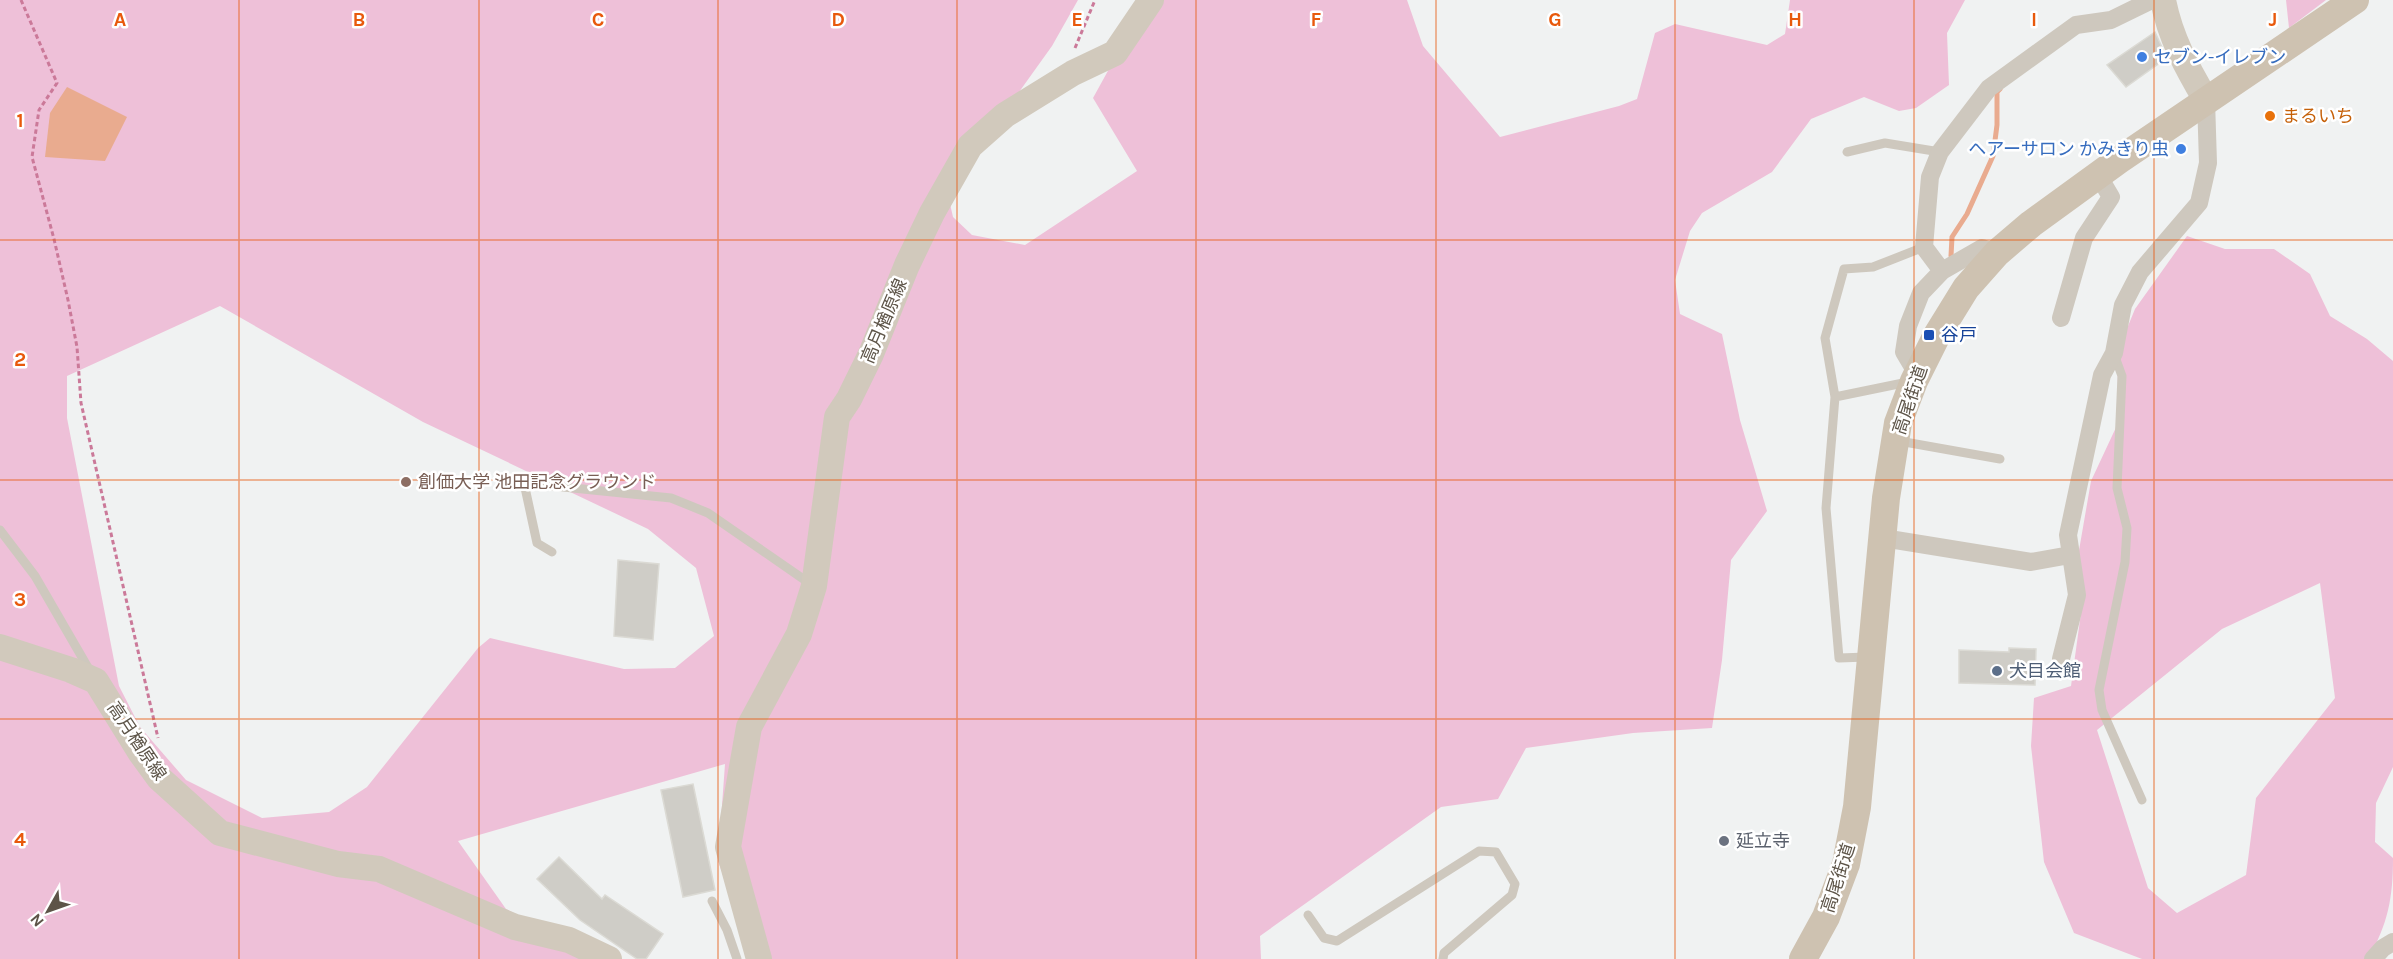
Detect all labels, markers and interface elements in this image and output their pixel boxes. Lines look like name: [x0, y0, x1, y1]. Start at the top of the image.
text: A: [114, 8, 127, 31]
text: B: [353, 8, 365, 31]
text: C: [592, 8, 604, 31]
text: D: [831, 8, 845, 31]
text: E: [1071, 8, 1083, 31]
text: F: [1311, 8, 1322, 31]
text: G: [1548, 8, 1562, 31]
text: H: [1788, 8, 1802, 31]
text: I: [2031, 8, 2037, 31]
text: J: [2269, 8, 2277, 31]
place label: セブン-イレブン: [2154, 46, 2286, 68]
marker: セブン-イレブン: [2135, 50, 2149, 64]
place label: まるいち: [2282, 105, 2354, 127]
text: 1: [16, 109, 24, 132]
marker: まるいち: [2263, 109, 2277, 123]
place label: ヘアーサロン かみきり虫: [1968, 138, 2169, 160]
marker: ヘアーサロン かみきり虫: [2174, 142, 2188, 156]
street label: 高月楢原線: [856, 275, 912, 367]
place label: 谷戸: [1941, 324, 1977, 346]
marker: 谷戸: [1922, 328, 1936, 342]
text: 2: [14, 348, 26, 371]
street label: 高尾街道: [1888, 362, 1932, 438]
place label: 創価大学 池田記念グラウンド: [418, 471, 656, 493]
marker: 創価大学 池田記念グラウンド: [399, 475, 413, 489]
text: 3: [14, 588, 26, 611]
place label: 犬目会館: [2009, 660, 2081, 682]
marker: 犬目会館: [1990, 664, 2004, 678]
street label: 高月楢原線: [103, 698, 171, 784]
text: 4: [14, 828, 26, 851]
place label: 延立寺: [1736, 830, 1790, 852]
marker: 延立寺: [1717, 834, 1731, 848]
street label: 高尾街道: [1816, 840, 1860, 916]
north arrow: [18, 881, 78, 941]
text: N: [26, 910, 48, 931]

